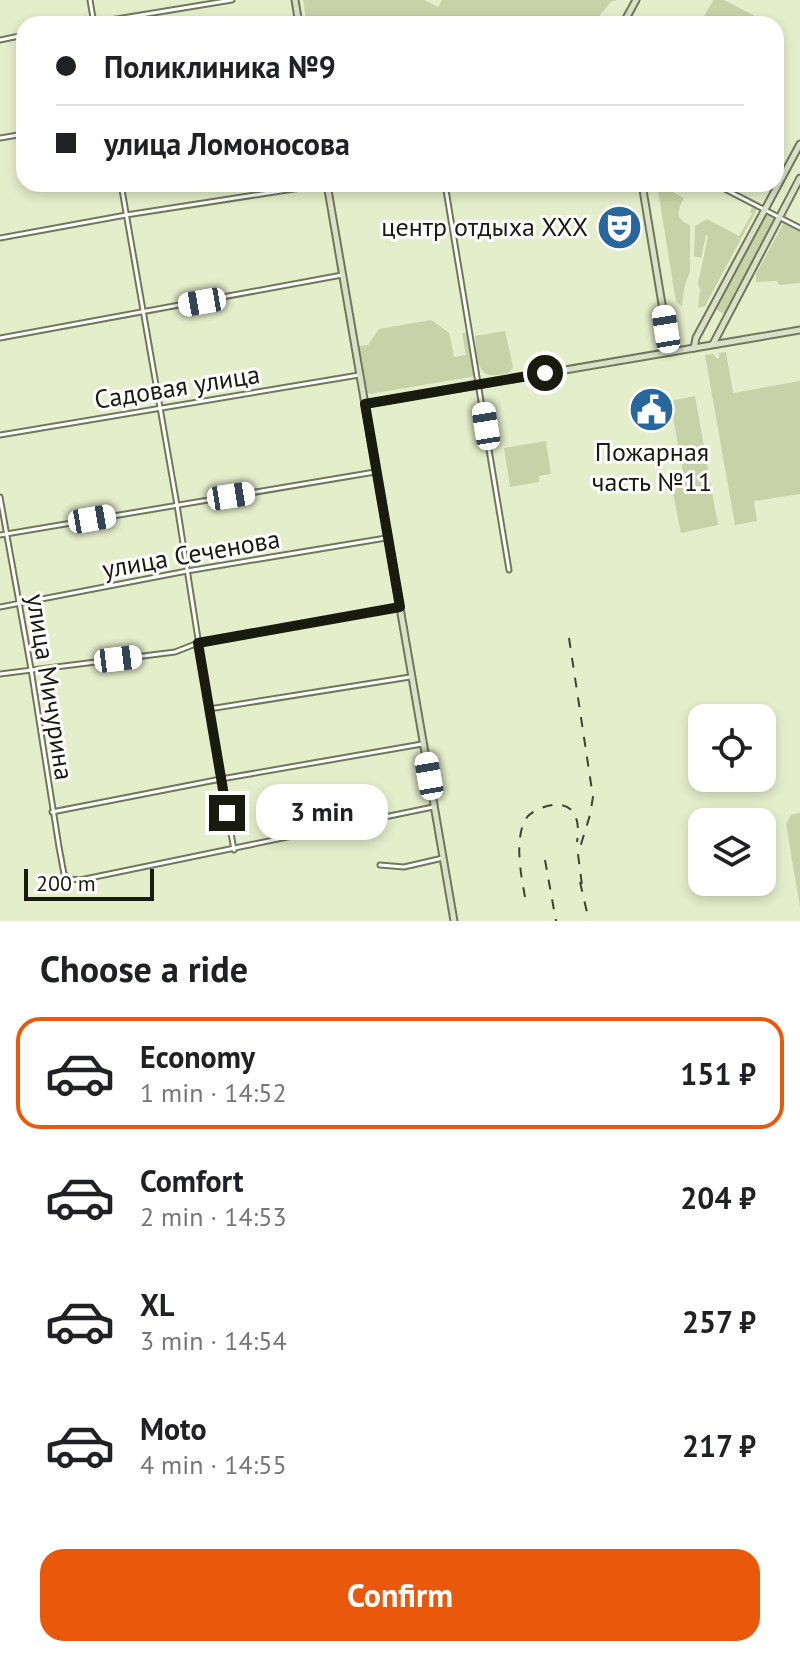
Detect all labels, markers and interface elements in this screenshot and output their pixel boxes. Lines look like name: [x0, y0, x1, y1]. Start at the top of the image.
text: Поликлиника №9: [104, 47, 336, 86]
text: улица Ломоносова: [104, 124, 350, 163]
theatre icon: центр отдыха ХХХ: [595, 203, 643, 251]
place label: центр отдыха ХХХ: [381, 210, 588, 243]
car: [176, 286, 228, 318]
car: [650, 303, 682, 355]
route start: [527, 355, 563, 391]
street label: Садовая улица: [92, 357, 262, 416]
public building icon: Пожарная часть №11: [628, 385, 676, 433]
car: [470, 400, 502, 452]
place label: Пожарная часть №11: [592, 435, 712, 498]
car: [205, 480, 257, 512]
car: [66, 503, 118, 535]
street label: улица Сеченова: [99, 522, 282, 585]
street label: улица Мичурина: [19, 592, 81, 782]
car: [93, 644, 143, 674]
map controls: [688, 704, 776, 896]
button: locate: [688, 704, 776, 792]
car: [413, 750, 445, 802]
callout: 3 min: [255, 785, 387, 841]
route end: [209, 795, 245, 831]
text: 3 min: [290, 795, 354, 828]
button: layers: [688, 808, 776, 896]
scale bar: [24, 865, 154, 901]
text: 200 m: [36, 869, 96, 897]
text: Choose a ride: [40, 945, 248, 992]
icon: car: [44, 1037, 116, 1109]
text: Economy: [140, 1037, 255, 1076]
text: 151 ₽: [680, 1054, 756, 1093]
text: 1 min · 14:52: [140, 1076, 287, 1109]
icon: car: [44, 1161, 116, 1233]
text: Comfort: [140, 1161, 243, 1200]
text: 204 ₽: [680, 1178, 756, 1217]
text: 2 min · 14:53: [140, 1200, 287, 1233]
icon: car: [44, 1285, 116, 1357]
text: XL: [140, 1285, 174, 1324]
text: 257 ₽: [682, 1302, 756, 1341]
text: 3 min · 14:54: [140, 1324, 287, 1357]
icon: car: [44, 1409, 116, 1481]
text: Moto: [140, 1409, 207, 1448]
text: 217 ₽: [682, 1426, 756, 1465]
text: 4 min · 14:55: [140, 1448, 287, 1481]
button: Confirm: [40, 1549, 760, 1641]

